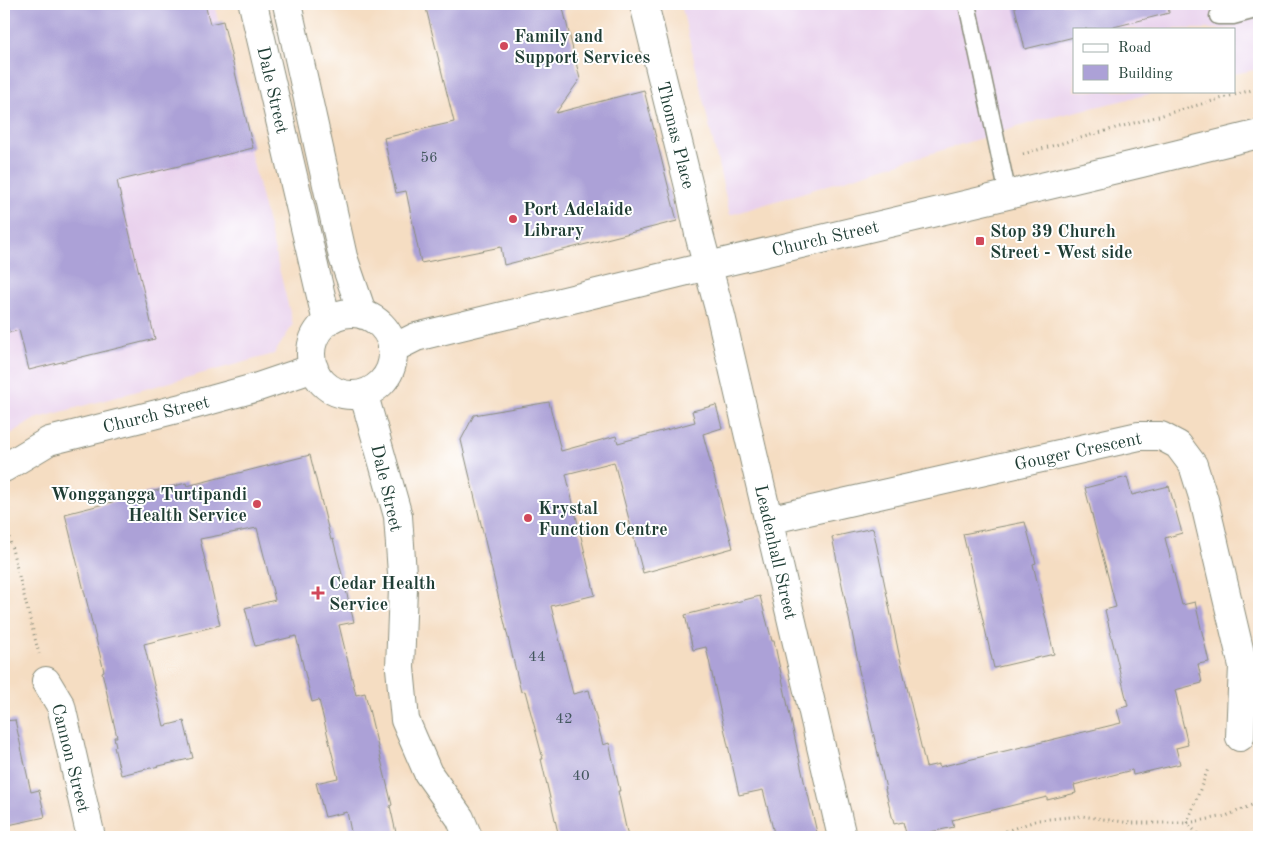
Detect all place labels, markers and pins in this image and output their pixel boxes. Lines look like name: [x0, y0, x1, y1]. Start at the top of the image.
place label: Family and Support Services: [514, 28, 650, 67]
marker: Family and Support Services: [498, 40, 510, 52]
place label: Port Adelaide Library: [523, 201, 632, 240]
marker: Port Adelaide Library: [507, 213, 519, 225]
place label: Stop 39 Church Street - West side: [990, 223, 1133, 262]
marker: Stop 39 Church Street - West side: [974, 235, 986, 247]
place label: Wonggangga Turtipandi Health Service: [51, 486, 247, 525]
marker: Wonggangga Turtipandi Health Service: [251, 498, 263, 510]
place label: Krystal Function Centre: [538, 500, 668, 539]
marker: Krystal Function Centre: [522, 512, 534, 524]
place label: Cedar Health Service: [329, 575, 436, 614]
marker: Cedar Health Service: [311, 586, 325, 600]

